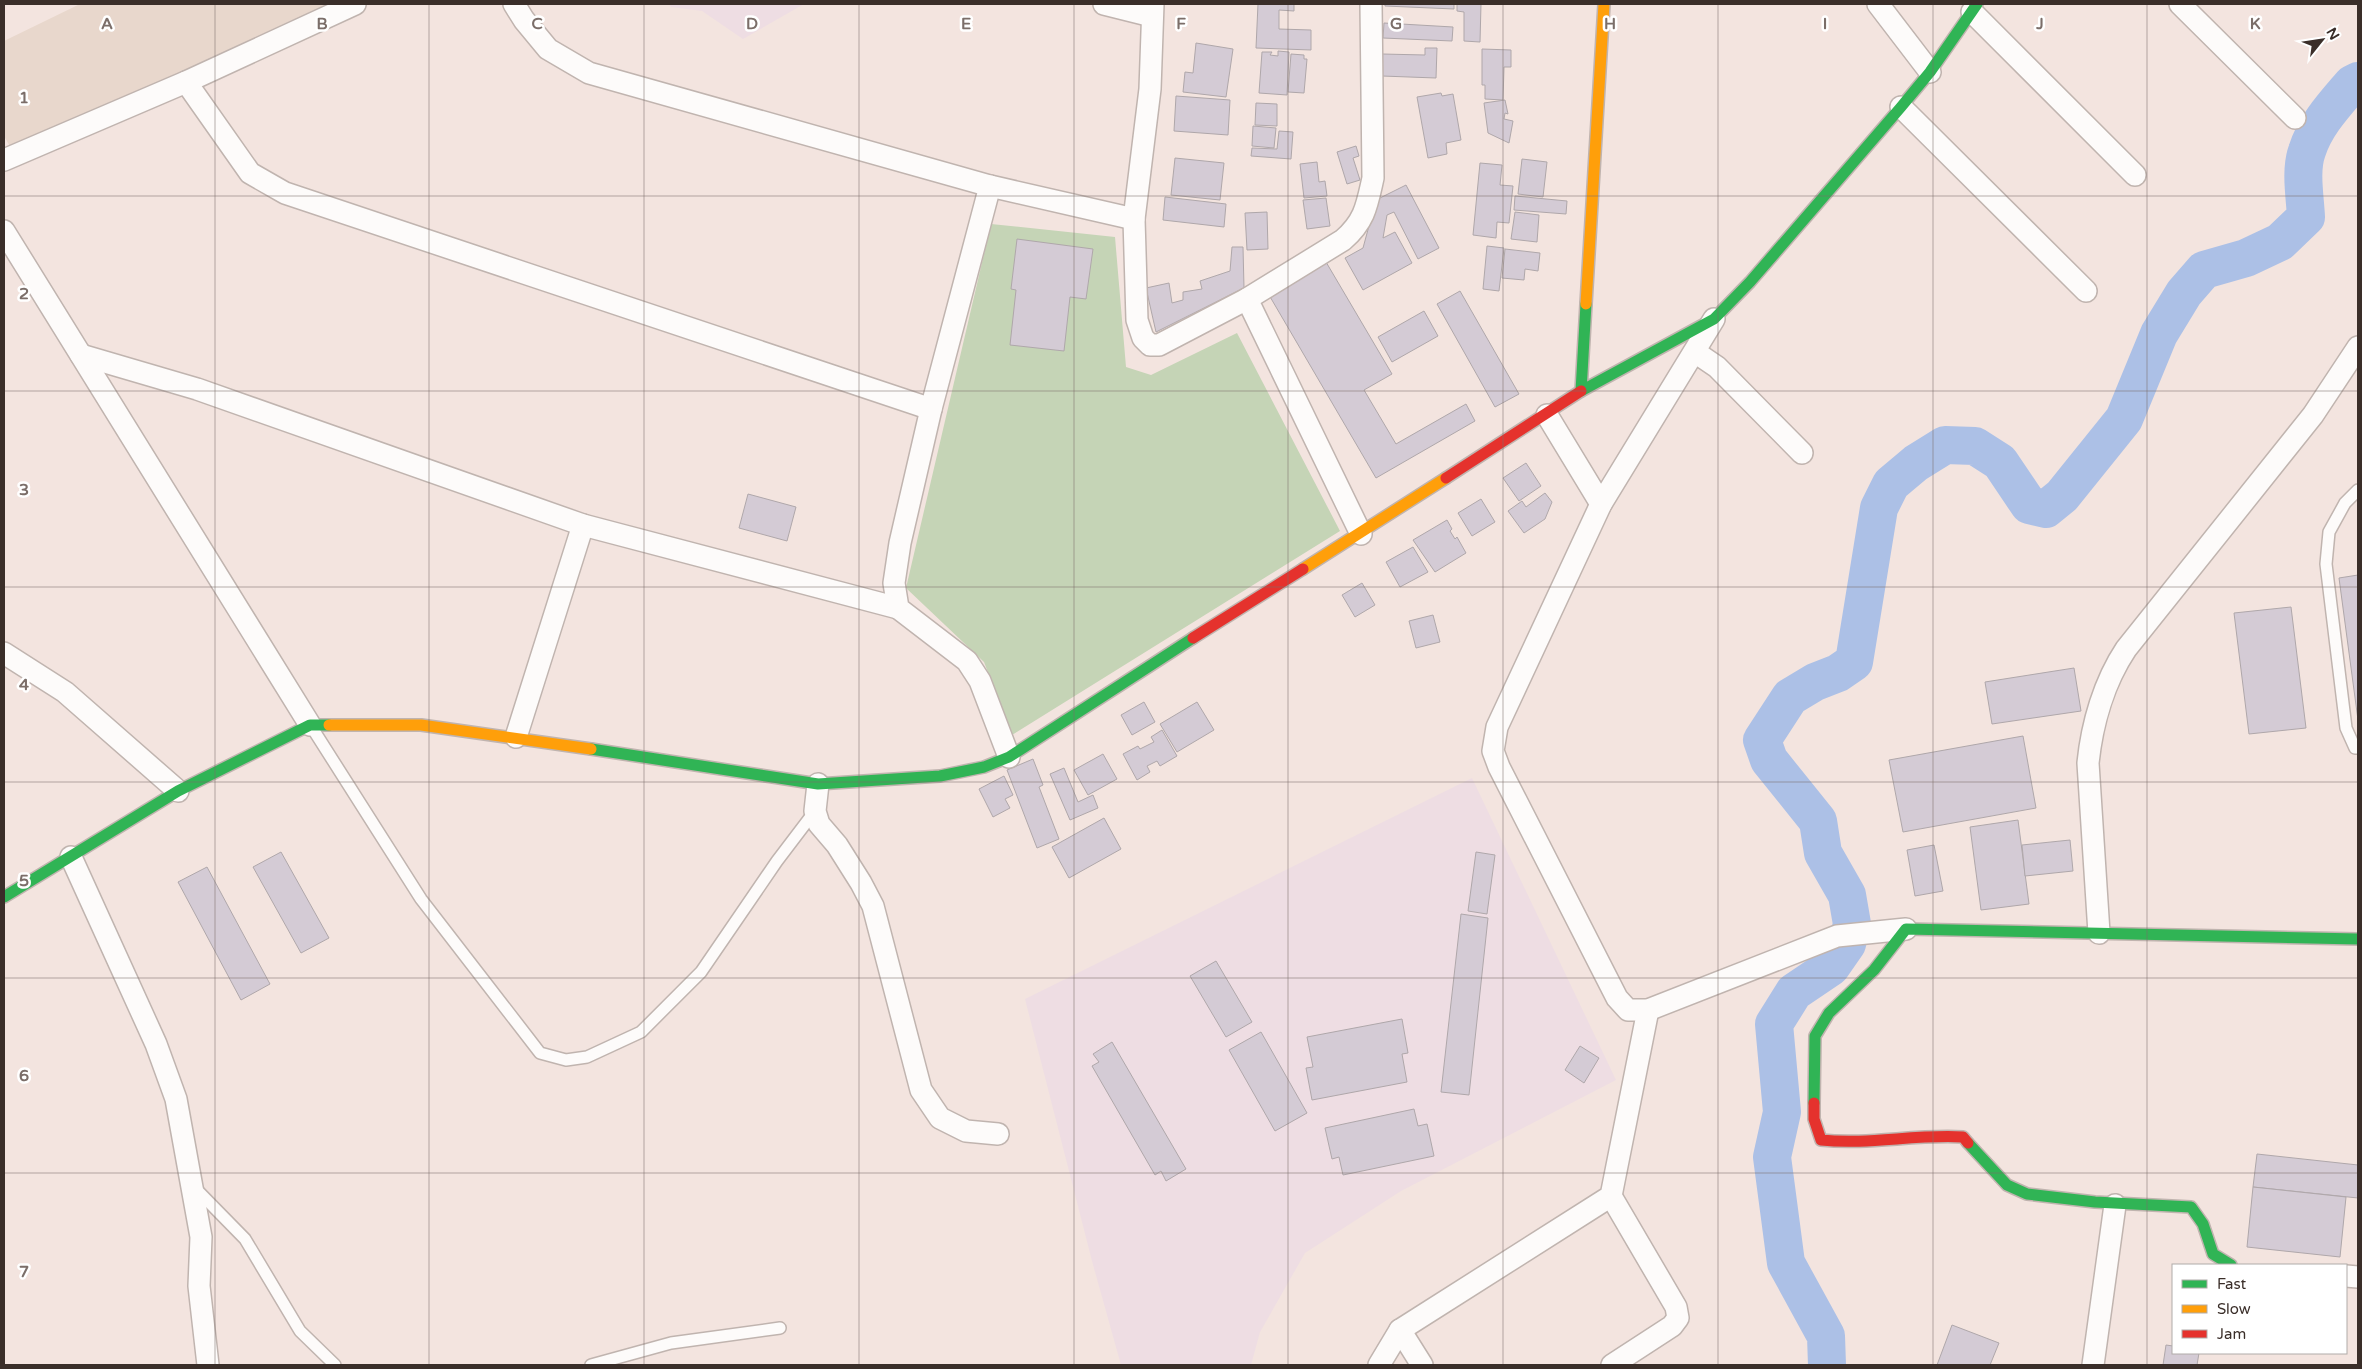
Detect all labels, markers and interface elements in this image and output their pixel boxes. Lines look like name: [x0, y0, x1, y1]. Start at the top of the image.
text: A: [101, 14, 113, 34]
text: B: [316, 14, 328, 34]
text: C: [531, 14, 543, 34]
text: D: [746, 14, 758, 34]
text: E: [961, 14, 971, 34]
text: F: [1176, 14, 1186, 34]
text: G: [1390, 14, 1402, 34]
text: H: [1604, 14, 1616, 34]
text: I: [1823, 14, 1827, 34]
text: J: [2035, 14, 2044, 34]
text: K: [2250, 14, 2261, 34]
north arrow: [2297, 15, 2347, 65]
text: N: [2323, 25, 2343, 43]
text: 1: [19, 88, 29, 108]
text: 2: [19, 284, 29, 304]
text: 3: [19, 480, 29, 500]
text: 4: [19, 675, 29, 695]
text: 5: [19, 871, 29, 891]
text: 6: [19, 1066, 29, 1086]
text: 7: [19, 1262, 29, 1282]
legend: [2172, 1264, 2347, 1354]
text: Fast: [2217, 1275, 2247, 1293]
text: Slow: [2217, 1300, 2251, 1318]
text: Jam: [2217, 1325, 2246, 1343]

